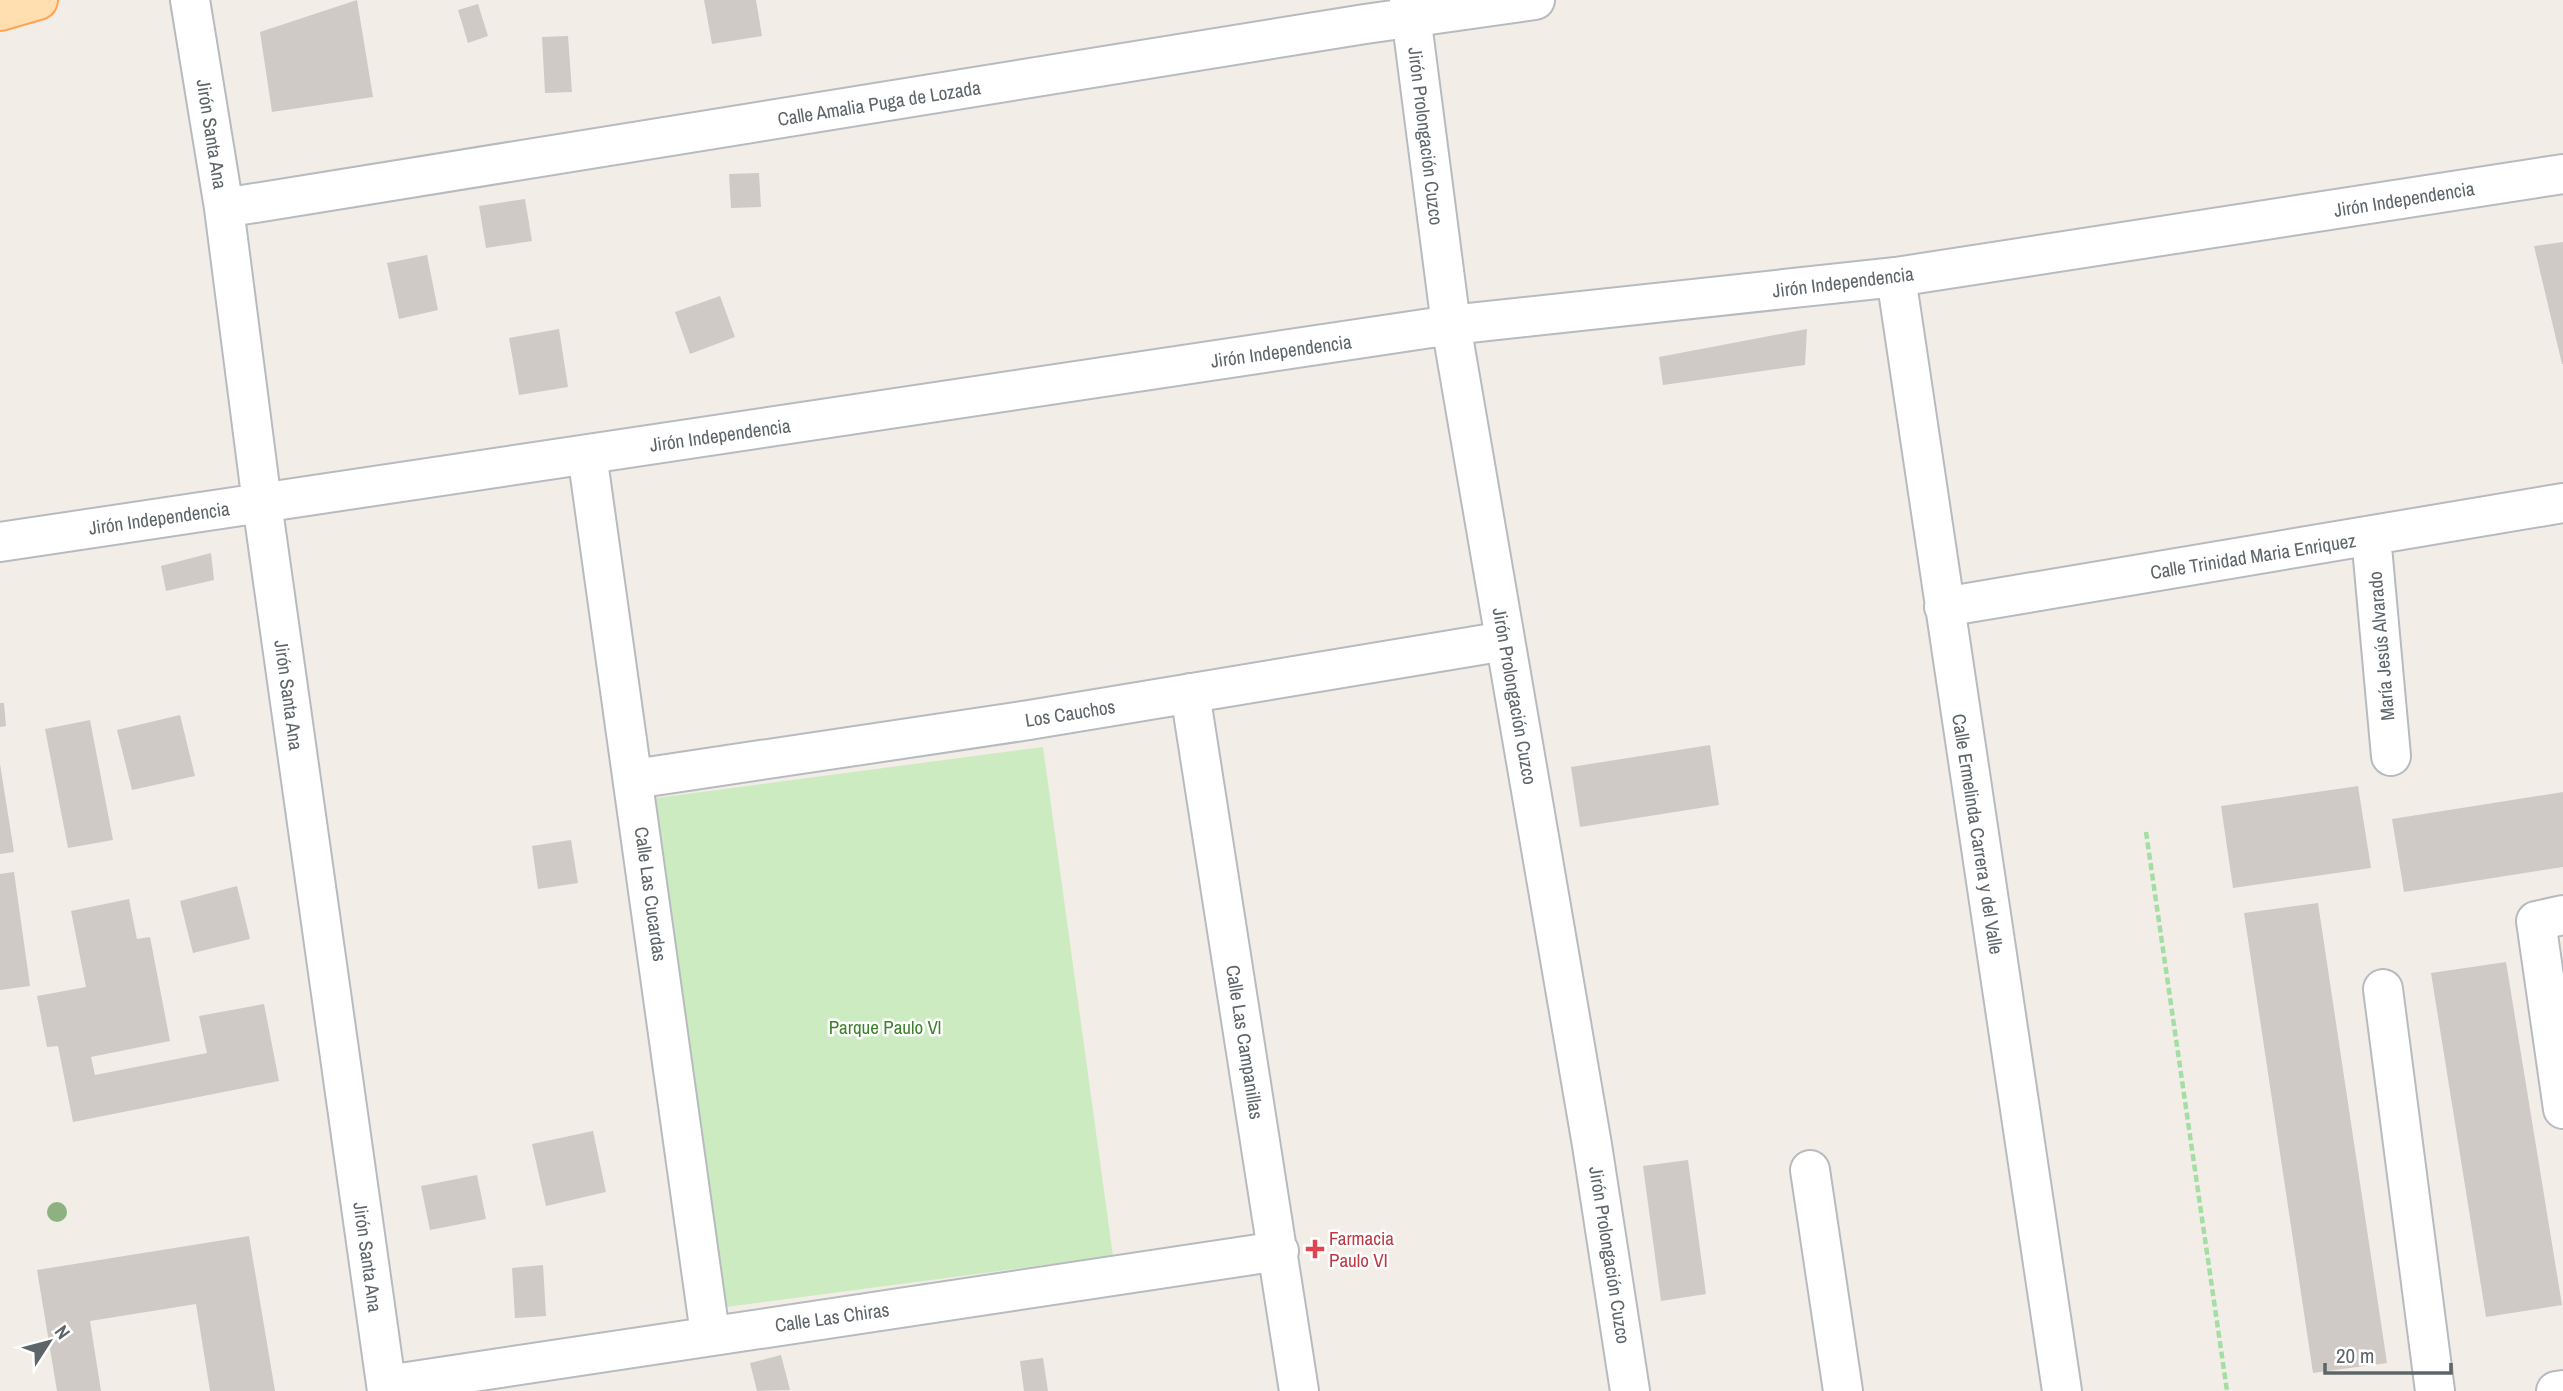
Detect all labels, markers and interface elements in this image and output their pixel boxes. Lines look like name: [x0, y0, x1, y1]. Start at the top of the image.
street label: Jirón Prolongación Cuzco: [1402, 45, 1450, 227]
street label: Calle Amalia Puga de Lozada: [776, 74, 983, 132]
street label: Jirón Santa Ana: [190, 77, 234, 191]
street label: Jirón Independencia: [2332, 175, 2477, 223]
street label: Jirón Independencia: [1771, 260, 1915, 304]
street label: Jirón Independencia: [1209, 328, 1353, 374]
street label: Jirón Independencia: [648, 412, 792, 458]
street label: Jirón Independencia: [87, 495, 231, 541]
street label: Calle Trinidad Maria Enriquez: [2148, 527, 2358, 585]
street label: María Jesús Alvarado: [2362, 570, 2400, 722]
street label: Jirón Prolongación Cuzco: [1487, 605, 1543, 787]
street label: Jirón Santa Ana: [268, 638, 310, 752]
street label: Los Cauchos: [1023, 693, 1117, 733]
street label: Calle Ermelinda Carrera y del Valle: [1946, 712, 2010, 956]
street label: Calle Las Cucardas: [629, 825, 673, 963]
street label: Calle Las Campanillas: [1220, 963, 1270, 1121]
park label: Parque Paulo Vl: [829, 1014, 941, 1040]
street label: Jirón Prolongación Cuzco: [1583, 1164, 1637, 1346]
street label: Jirón Santa Ana: [347, 1200, 389, 1314]
place label: Farmacia Paulo VI: [1329, 1225, 1394, 1273]
marker: Farmacia Paulo VI: [1307, 1241, 1323, 1257]
street label: Calle Las Chiras: [773, 1296, 891, 1338]
north arrow: [14, 1307, 84, 1377]
text: N: [49, 1320, 77, 1344]
scale bar: [2325, 1332, 2451, 1376]
text: 20 m: [2336, 1341, 2374, 1370]

